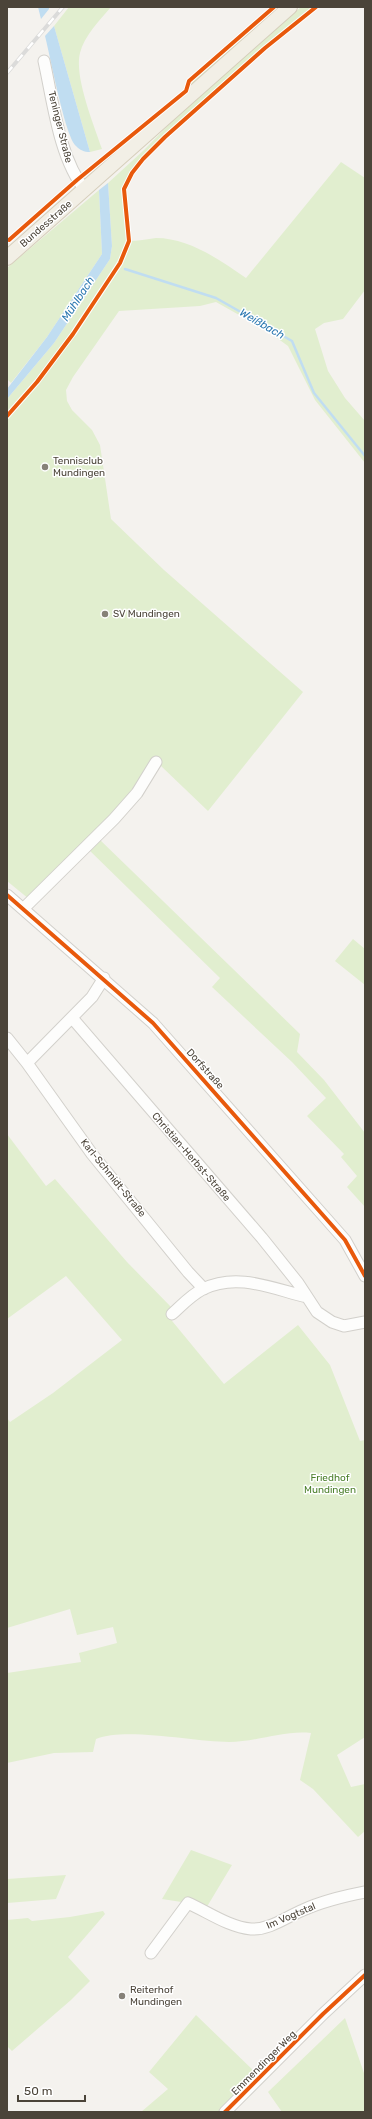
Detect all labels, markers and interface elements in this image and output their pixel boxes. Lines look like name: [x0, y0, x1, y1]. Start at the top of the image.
street label: Teninger Straße: [45, 90, 75, 164]
street label: Bundesstraße: [17, 198, 75, 250]
water label: Mühlbach: [59, 274, 97, 324]
water label: Weißbach: [237, 306, 287, 342]
place label: Tennisclub Mundingen: [53, 455, 105, 479]
marker: Tennisclub Mundingen: [40, 462, 50, 472]
place label: SV Mundingen: [113, 608, 180, 620]
marker: SV Mundingen: [100, 609, 110, 619]
street label: Dorfstraße: [184, 1046, 226, 1092]
street label: Christian-Herbst-Straße: [149, 1110, 233, 1204]
street label: Karl-Schmidt-Straße: [78, 1137, 148, 1220]
park label: Friedhof Mundingen: [304, 1472, 356, 1496]
street label: Im Vogtstal: [265, 1900, 317, 1932]
place label: Reiterhof Mundingen: [130, 1984, 182, 2008]
marker: Reiterhof Mundingen: [117, 1991, 127, 2001]
street label: Emmendinger Weg: [229, 2028, 299, 2098]
scale bar: [18, 2077, 85, 2103]
text: 50 m: [24, 2084, 52, 2098]

